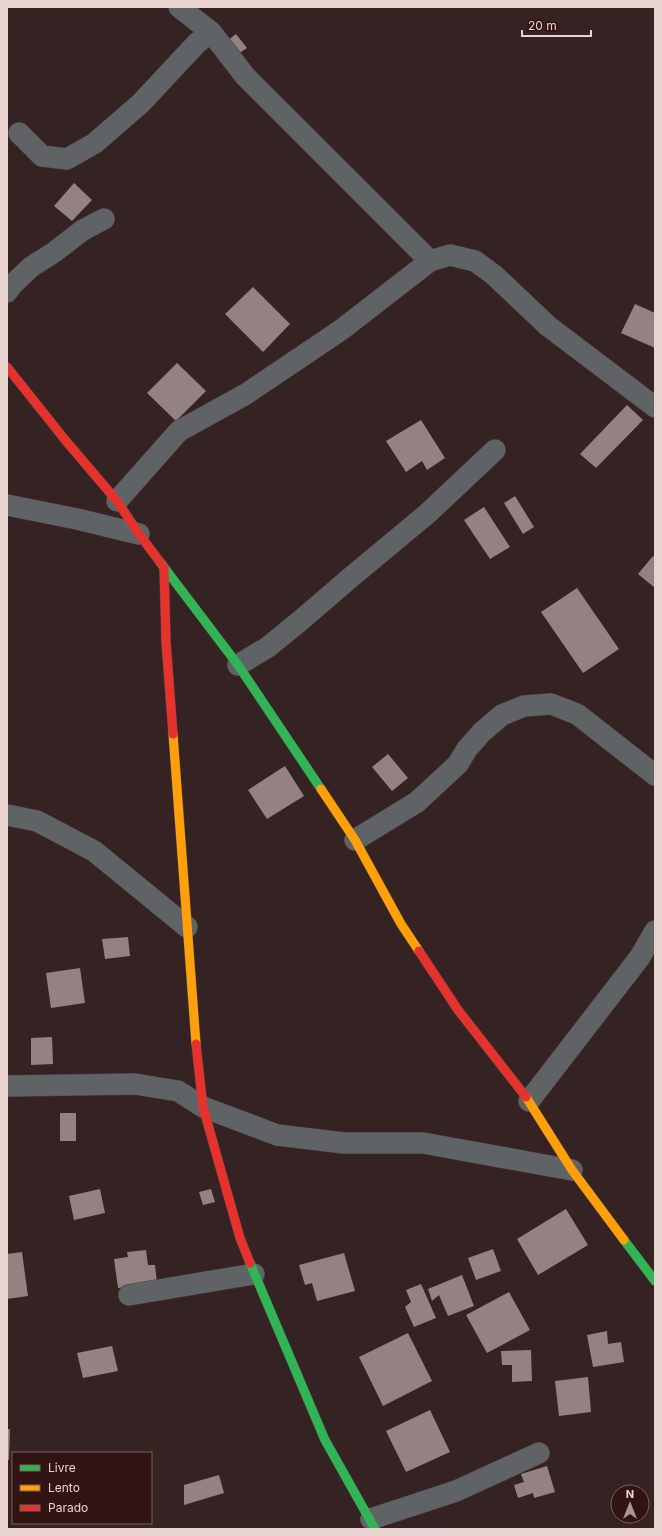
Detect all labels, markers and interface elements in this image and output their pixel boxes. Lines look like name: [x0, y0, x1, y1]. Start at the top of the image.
scale bar: [522, 12, 591, 38]
text: 20 m: [528, 18, 557, 33]
legend: [12, 1452, 152, 1524]
text: Livre: [48, 1460, 76, 1475]
text: Lento: [48, 1480, 80, 1495]
north arrow: [610, 1484, 650, 1524]
text: N: [626, 1487, 634, 1501]
text: Parado: [48, 1500, 88, 1515]

